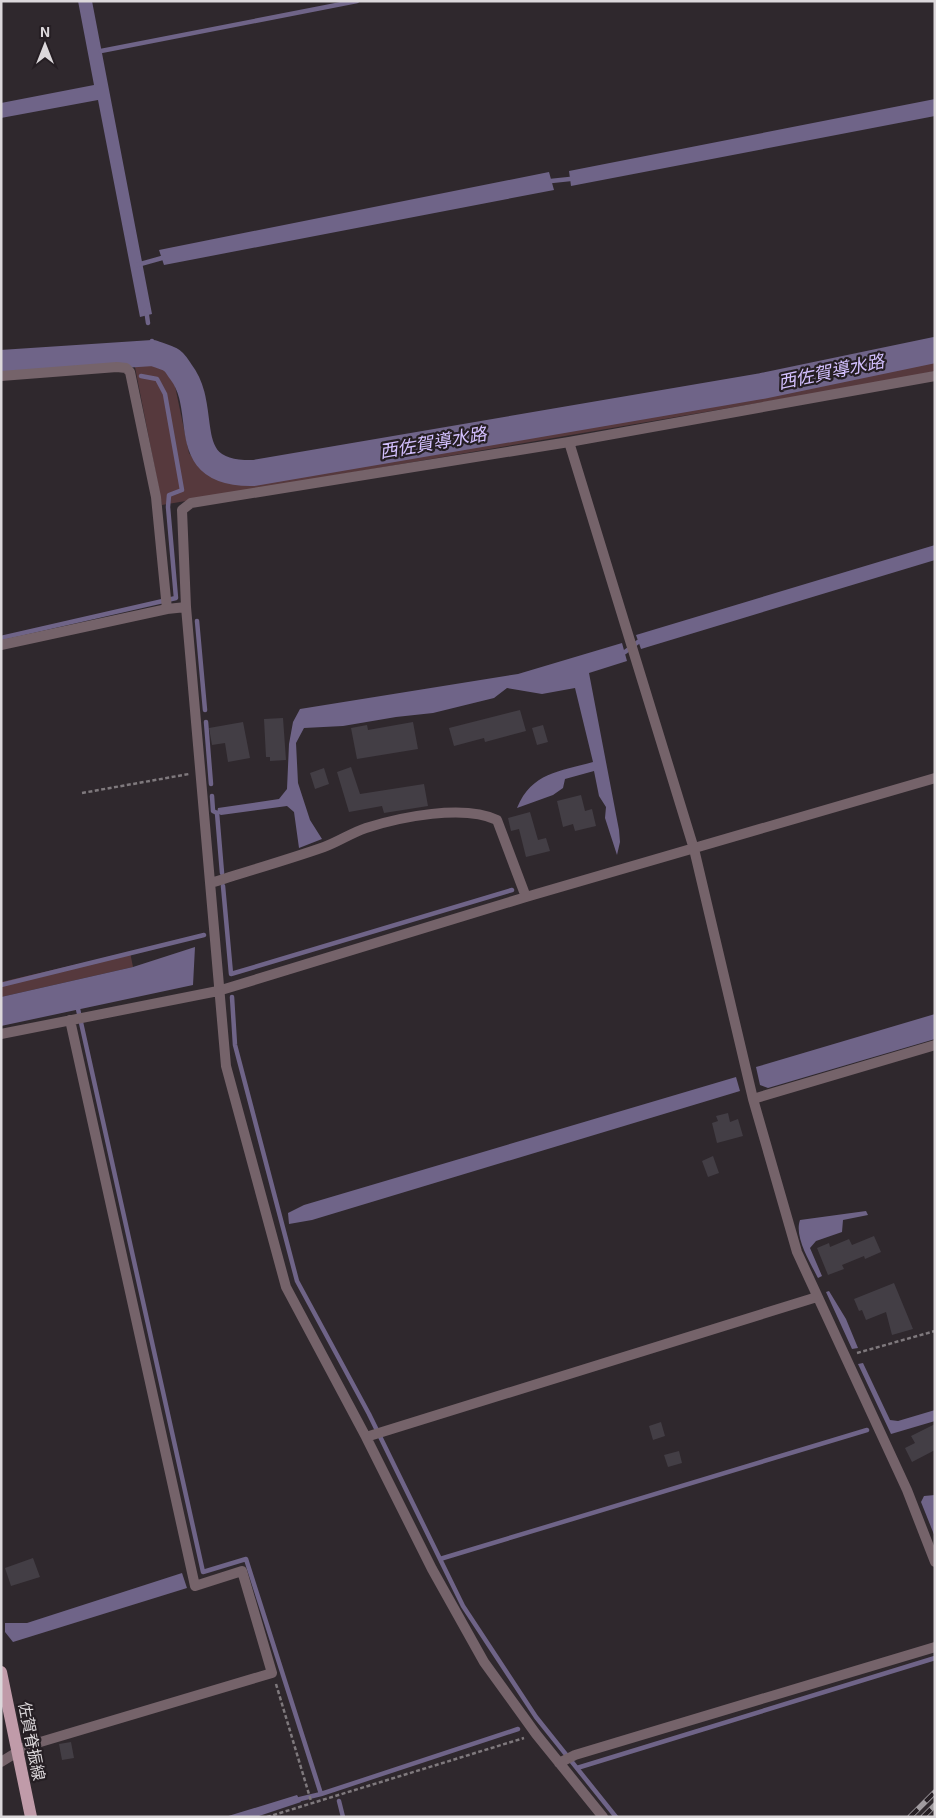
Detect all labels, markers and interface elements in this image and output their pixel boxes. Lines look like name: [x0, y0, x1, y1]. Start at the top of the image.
north arrow: [20, 20, 70, 70]
text: N: [40, 23, 50, 40]
water label: 西佐賀導水路: [776, 349, 888, 393]
water label: 西佐賀導水路: [378, 421, 490, 462]
street label: 佐賀脊振線: [16, 1700, 49, 1782]

